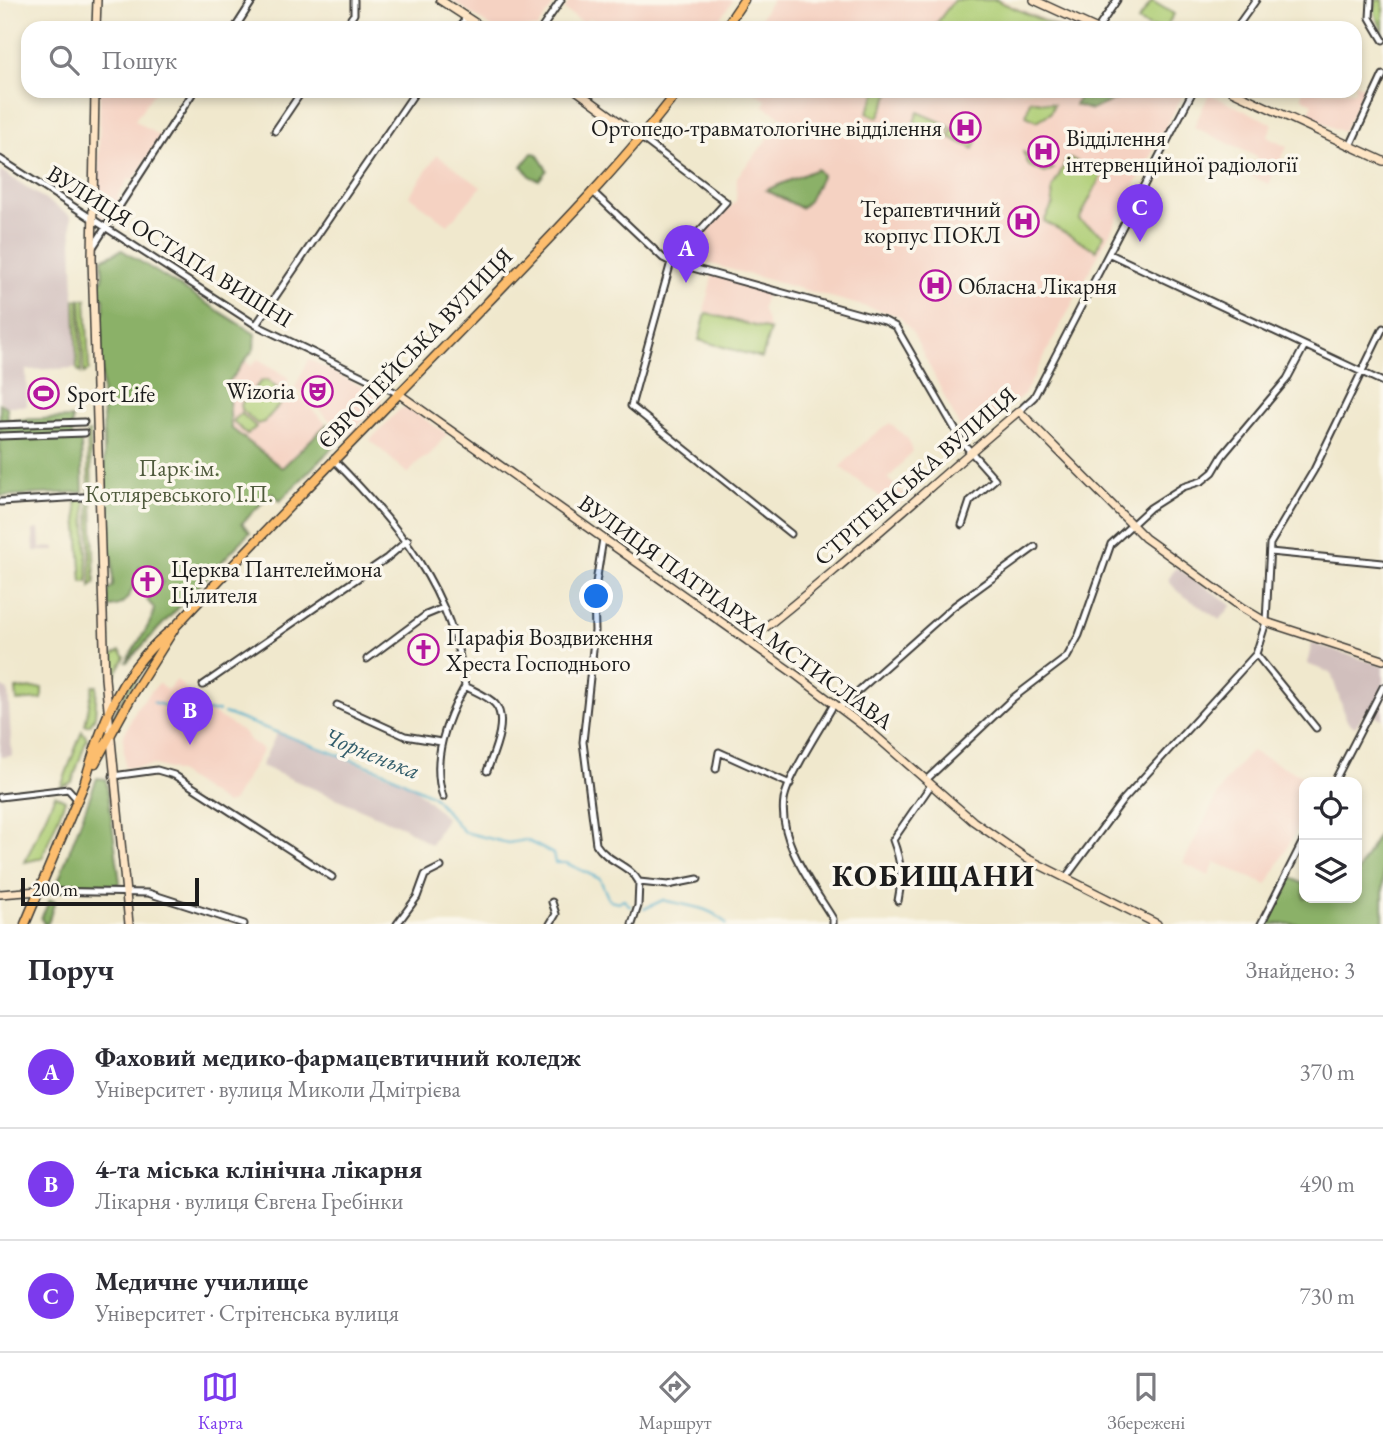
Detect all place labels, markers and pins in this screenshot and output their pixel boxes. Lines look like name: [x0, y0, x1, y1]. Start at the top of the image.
hospital icon: Ортопедо-травматологічне відділення: [948, 111, 982, 145]
place label: Ортопедо-травматологічне відділення: [591, 113, 942, 143]
place label: Відділення інтервенційної радіології: [1066, 123, 1299, 179]
hospital icon: Відділення інтервенційної радіології: [1026, 134, 1060, 168]
pin: C: [1117, 184, 1163, 242]
place label: Терапевтичний корпус ПОКЛ: [860, 194, 1001, 250]
hospital icon: Терапевтичний корпус ПОКЛ: [1007, 205, 1041, 239]
pin: A: [663, 225, 709, 283]
hospital icon: Обласна Лікарня: [918, 269, 952, 303]
place label: Обласна Лікарня: [958, 271, 1117, 301]
theatre icon: Wizoria: [301, 374, 335, 408]
place label: Wizoria: [226, 376, 296, 406]
sports icon: Sport Life: [27, 377, 61, 411]
place label: Sport Life: [67, 379, 155, 409]
place label: Церква Пантелеймона Цілителя: [171, 554, 383, 610]
church icon: Церква Пантелеймона Цілителя: [131, 565, 165, 599]
place label: Парафія Воздвиження Хреста Господнього: [445, 622, 653, 678]
church icon: Парафія Воздвиження Хреста Господнього: [406, 633, 440, 667]
pin: B: [167, 687, 213, 745]

